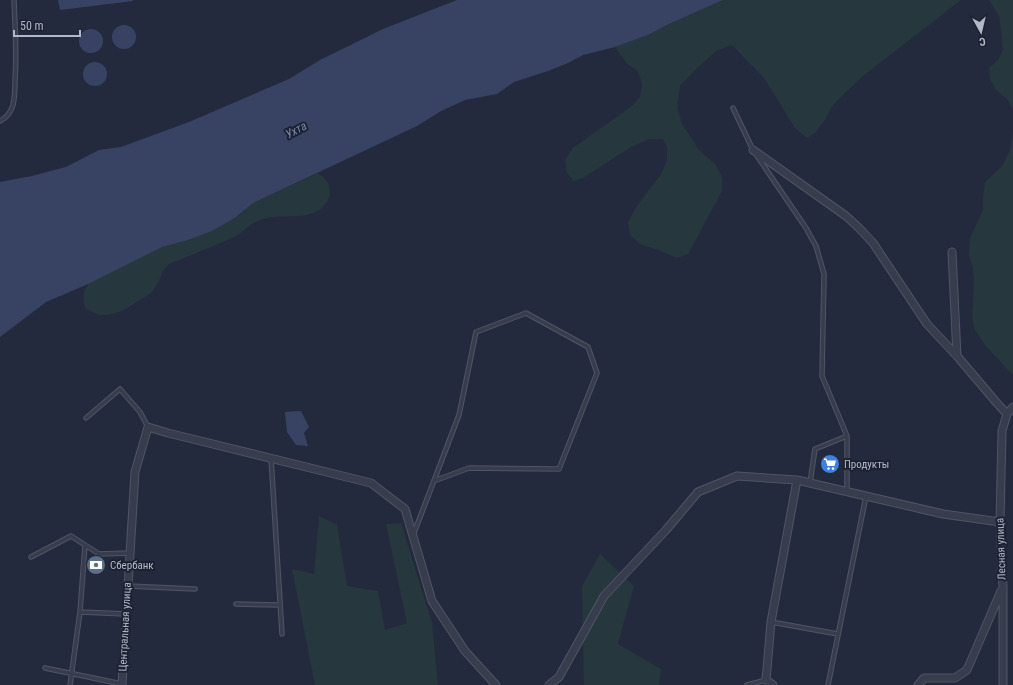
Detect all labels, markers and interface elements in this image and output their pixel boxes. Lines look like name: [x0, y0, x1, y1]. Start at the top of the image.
scale bar: [14, 12, 80, 38]
north arrow: [961, 12, 1001, 52]
text: 50 m: [20, 19, 44, 33]
text: С: [978, 35, 986, 48]
water label: Ухта: [283, 119, 309, 141]
supermarket icon: Продукты: [819, 453, 841, 475]
place label: Продукты: [844, 458, 889, 471]
street label: Лесная улица: [993, 518, 1009, 580]
bank icon: Сбербанк: [85, 554, 107, 576]
place label: Сбербанк: [110, 559, 154, 572]
street label: Центральная улица: [116, 582, 134, 672]

